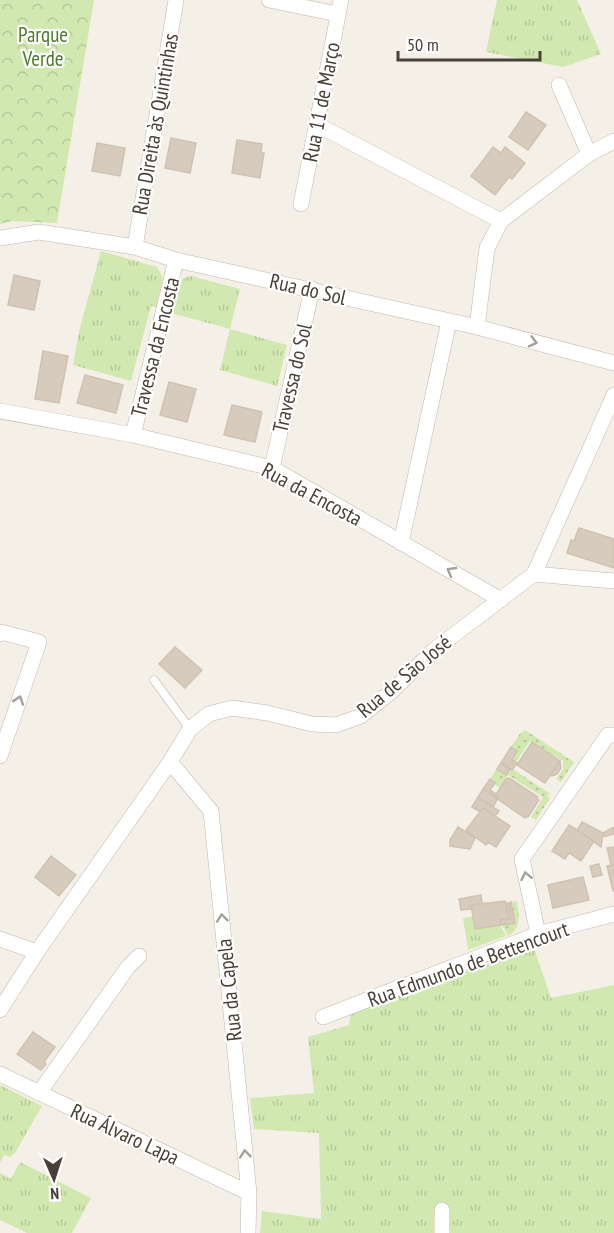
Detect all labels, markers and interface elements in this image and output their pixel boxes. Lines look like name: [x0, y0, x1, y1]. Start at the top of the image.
park label: Parque Verde: [18, 21, 68, 72]
scale bar: [398, 24, 540, 62]
street label: Rua Direita às Quintinhas: [126, 31, 184, 217]
text: 50 m: [407, 33, 439, 56]
street label: Rua 11 de Março: [296, 40, 346, 164]
street label: Rua do Sol: [267, 267, 349, 311]
street label: Travessa da Encosta: [125, 274, 185, 420]
street label: Travessa do Sol: [266, 321, 318, 435]
one-way arrow: [527, 335, 538, 347]
street label: Rua da Encosta: [257, 456, 367, 532]
one-way arrow: [447, 567, 457, 579]
street label: Rua de São José: [351, 629, 457, 723]
one-way arrow: [12, 695, 24, 706]
one-way arrow: [520, 872, 533, 882]
one-way arrow: [216, 913, 229, 922]
street label: Rua Edmundo de Bettencourt: [364, 915, 573, 1013]
street label: Rua da Capela: [210, 937, 248, 1043]
street label: Rua Álvaro Lapa: [67, 1097, 183, 1171]
north arrow: [24, 1149, 84, 1209]
one-way arrow: [239, 1149, 252, 1158]
text: N: [50, 1184, 60, 1204]

